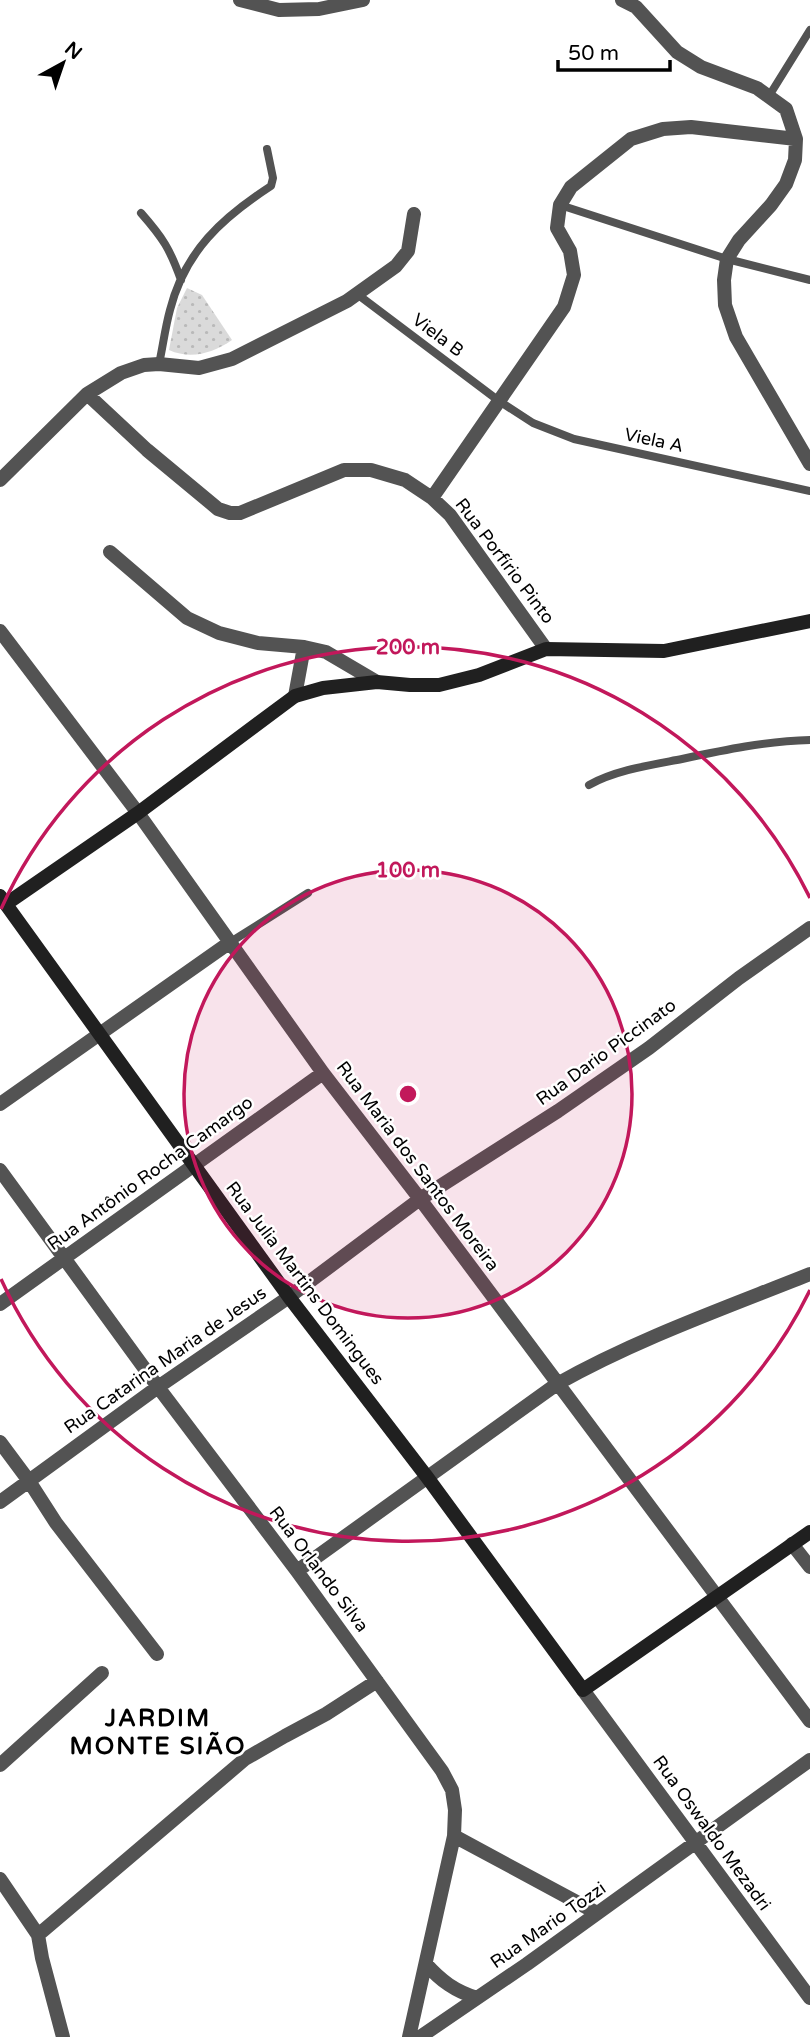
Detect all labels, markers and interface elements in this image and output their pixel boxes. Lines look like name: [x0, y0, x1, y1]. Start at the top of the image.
north arrow: [28, 28, 98, 98]
scale bar: [558, 28, 670, 72]
text: N: [60, 37, 86, 64]
text: 50 m: [568, 41, 619, 66]
street label: Viela B: [408, 309, 468, 361]
street label: Viela A: [623, 423, 685, 457]
street label: Rua Porfírio Pinto: [451, 494, 559, 628]
text: 200 m: [376, 635, 440, 660]
text: 100 m: [376, 858, 440, 883]
street label: Rua Dario Piccinato: [532, 994, 680, 1110]
street label: Rua Maria dos Santos Moreira: [332, 1057, 504, 1275]
centre of rings: [396, 1082, 420, 1106]
street label: Rua Antônio Rocha Camargo: [43, 1091, 257, 1255]
street label: Rua Julia Martins Domingues: [221, 1177, 389, 1389]
street label: Rua Catarina Maria de Jesus: [60, 1282, 270, 1438]
street label: Rua Orlando Silva: [265, 1502, 373, 1636]
district label: JARDIM MONTE SIÃO: [70, 1704, 246, 1761]
street label: Rua Oswaldo Mezadri: [648, 1751, 776, 1915]
street label: Rua Mario Tozzi: [486, 1877, 610, 1973]

